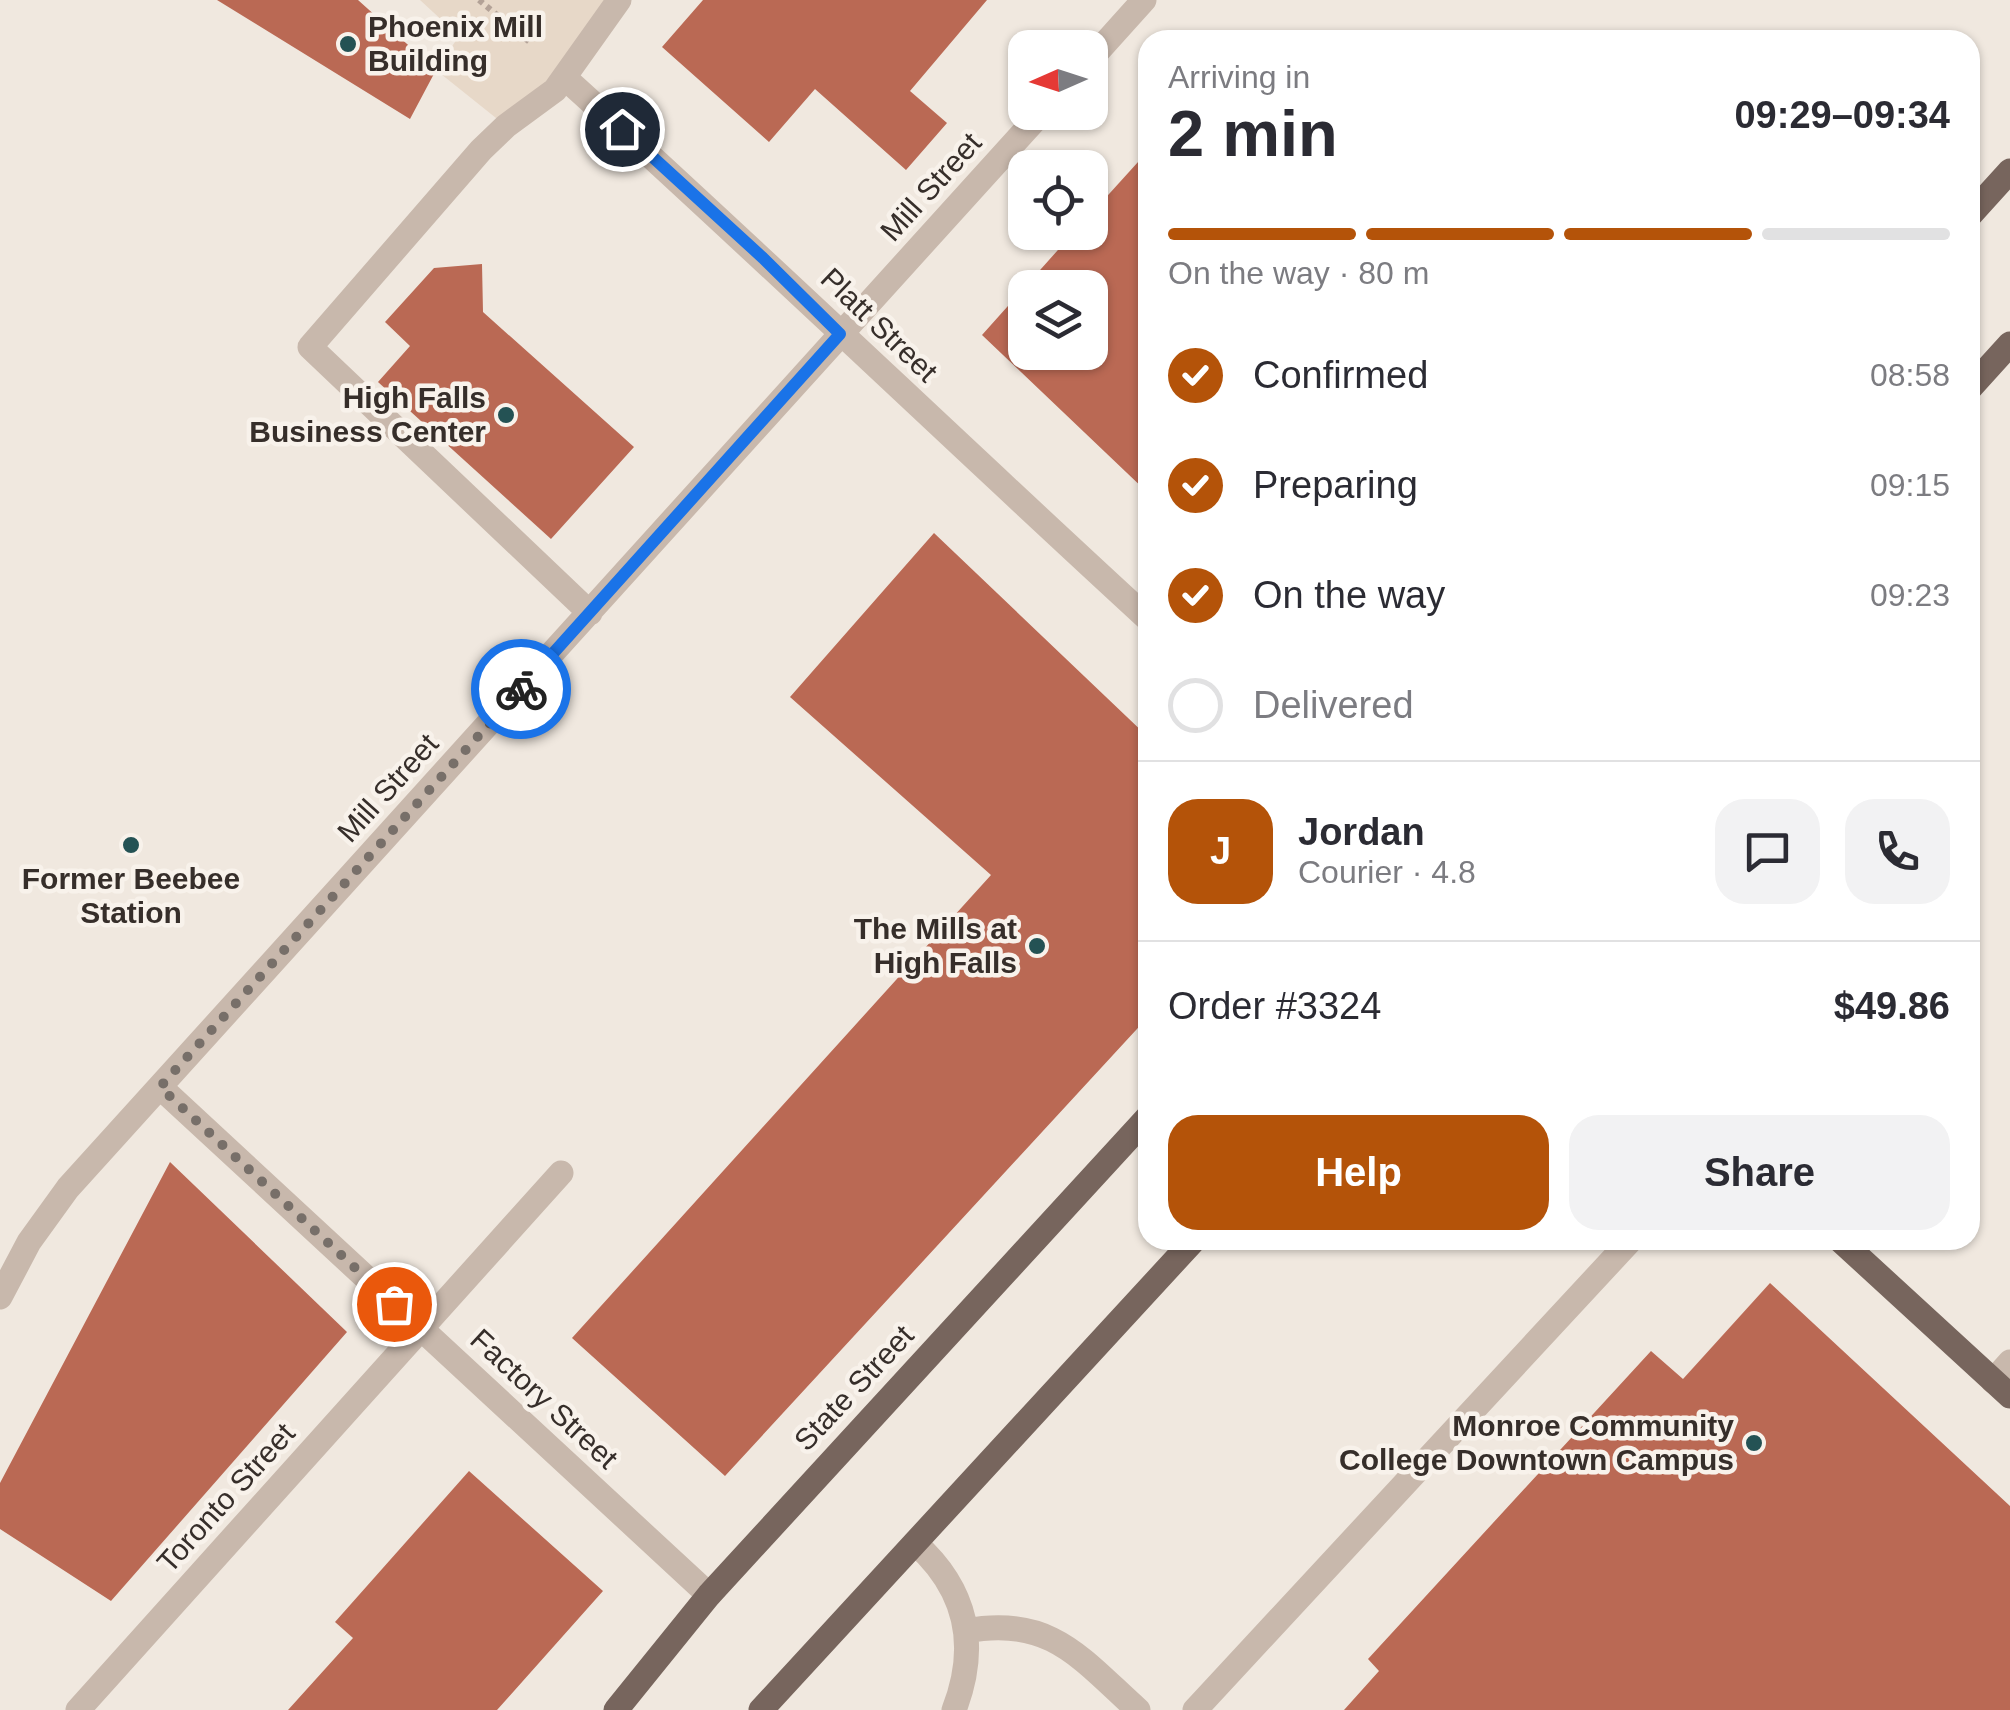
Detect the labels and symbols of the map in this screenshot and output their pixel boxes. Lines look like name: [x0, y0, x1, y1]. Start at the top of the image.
place label: Phoenix Mill Building: [368, 10, 543, 77]
north arrow: [1008, 30, 1108, 130]
marker: Phoenix Mill Building: [337, 33, 359, 55]
pin: [580, 87, 665, 172]
street label: Mill Street: [874, 126, 988, 247]
street label: Platt Street: [815, 261, 945, 389]
place label: High Falls Business Center: [249, 381, 486, 448]
marker: High Falls Business Center: [495, 404, 517, 426]
courier: [471, 639, 571, 739]
street label: Mill Street: [331, 727, 445, 848]
marker: Former Beebee Station: [120, 834, 142, 856]
place label: Former Beebee Station: [22, 862, 240, 929]
place label: The Mills at High Falls: [854, 912, 1017, 979]
marker: The Mills at High Falls: [1026, 935, 1048, 957]
pin: [352, 1262, 437, 1347]
street label: State Street: [788, 1318, 920, 1457]
street label: Factory Street: [464, 1322, 625, 1475]
place label: Monroe Community College Downtown Campus: [1339, 1409, 1734, 1476]
street label: Toronto Street: [150, 1416, 301, 1579]
marker: Monroe Community College Downtown Campus: [1743, 1432, 1765, 1454]

